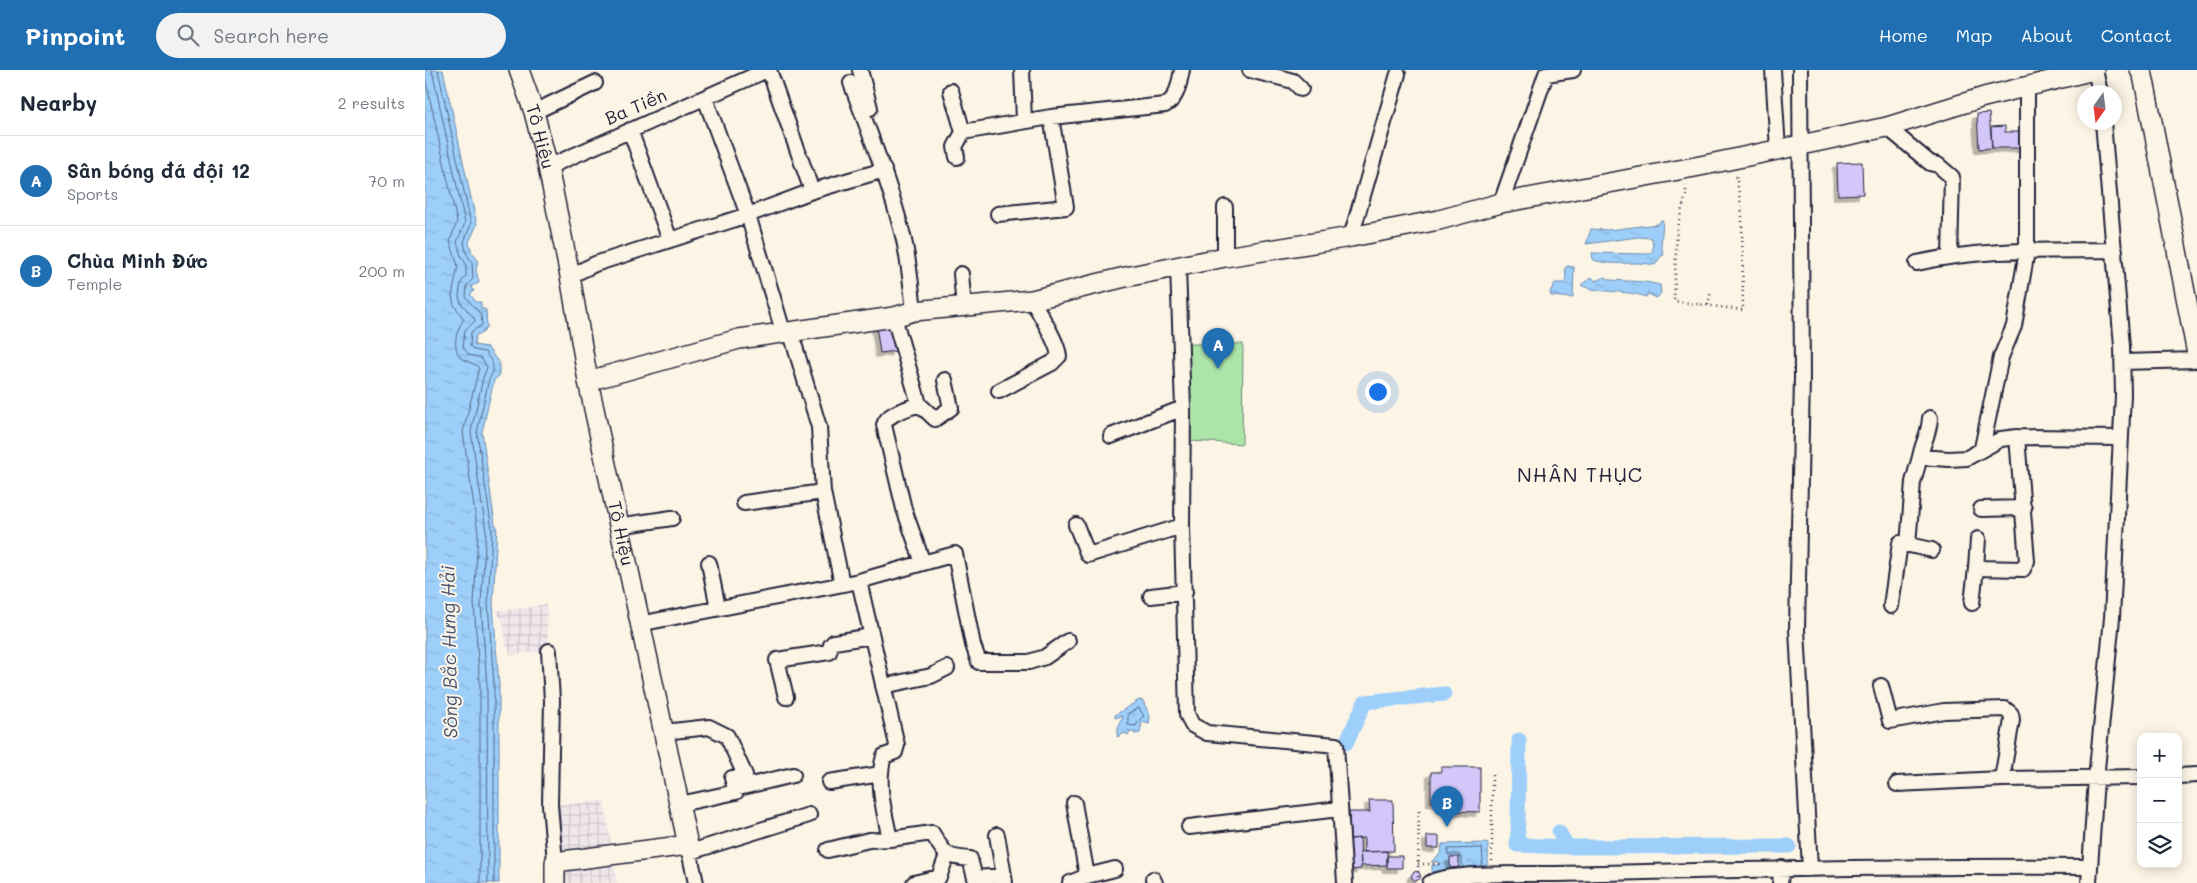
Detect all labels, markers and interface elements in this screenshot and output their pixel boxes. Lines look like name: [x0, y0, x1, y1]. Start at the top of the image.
search box: [156, 13, 506, 58]
text: Pinpoint: [25, 20, 126, 51]
icon: search: [174, 21, 202, 49]
text: Search here: [214, 23, 329, 48]
text: Home: [1879, 23, 1928, 47]
text: Map: [1956, 23, 1992, 47]
text: About: [2020, 23, 2073, 47]
text: Contact: [2101, 23, 2172, 47]
street label: Ba Tiền: [601, 82, 670, 130]
north arrow: [2077, 85, 2122, 130]
text: Nearby: [20, 89, 97, 116]
text: 2 results: [338, 92, 405, 113]
street label: Tô Hiệu: [521, 101, 561, 171]
text: Sân bóng đá đội 12: [67, 158, 250, 183]
text: A: [30, 170, 42, 191]
text: 70 m: [368, 170, 405, 191]
text: Sports: [67, 183, 118, 204]
text: Chùa Minh Đức: [67, 248, 208, 273]
text: B: [31, 260, 41, 281]
text: 200 m: [358, 260, 405, 281]
text: Temple: [67, 273, 122, 294]
pin: A: [1202, 328, 1234, 369]
your location: [1365, 379, 1391, 405]
district label: NHÂN THỤC: [1517, 461, 1643, 487]
street label: Tô Hiệu: [603, 498, 640, 568]
water label: Sông Bắc Hưng Hải: [434, 565, 463, 739]
map controls: [2137, 733, 2182, 868]
button: +: [2137, 733, 2182, 778]
button: −: [2137, 778, 2182, 823]
pin: B: [1431, 786, 1463, 827]
button: layers: [2137, 823, 2182, 868]

